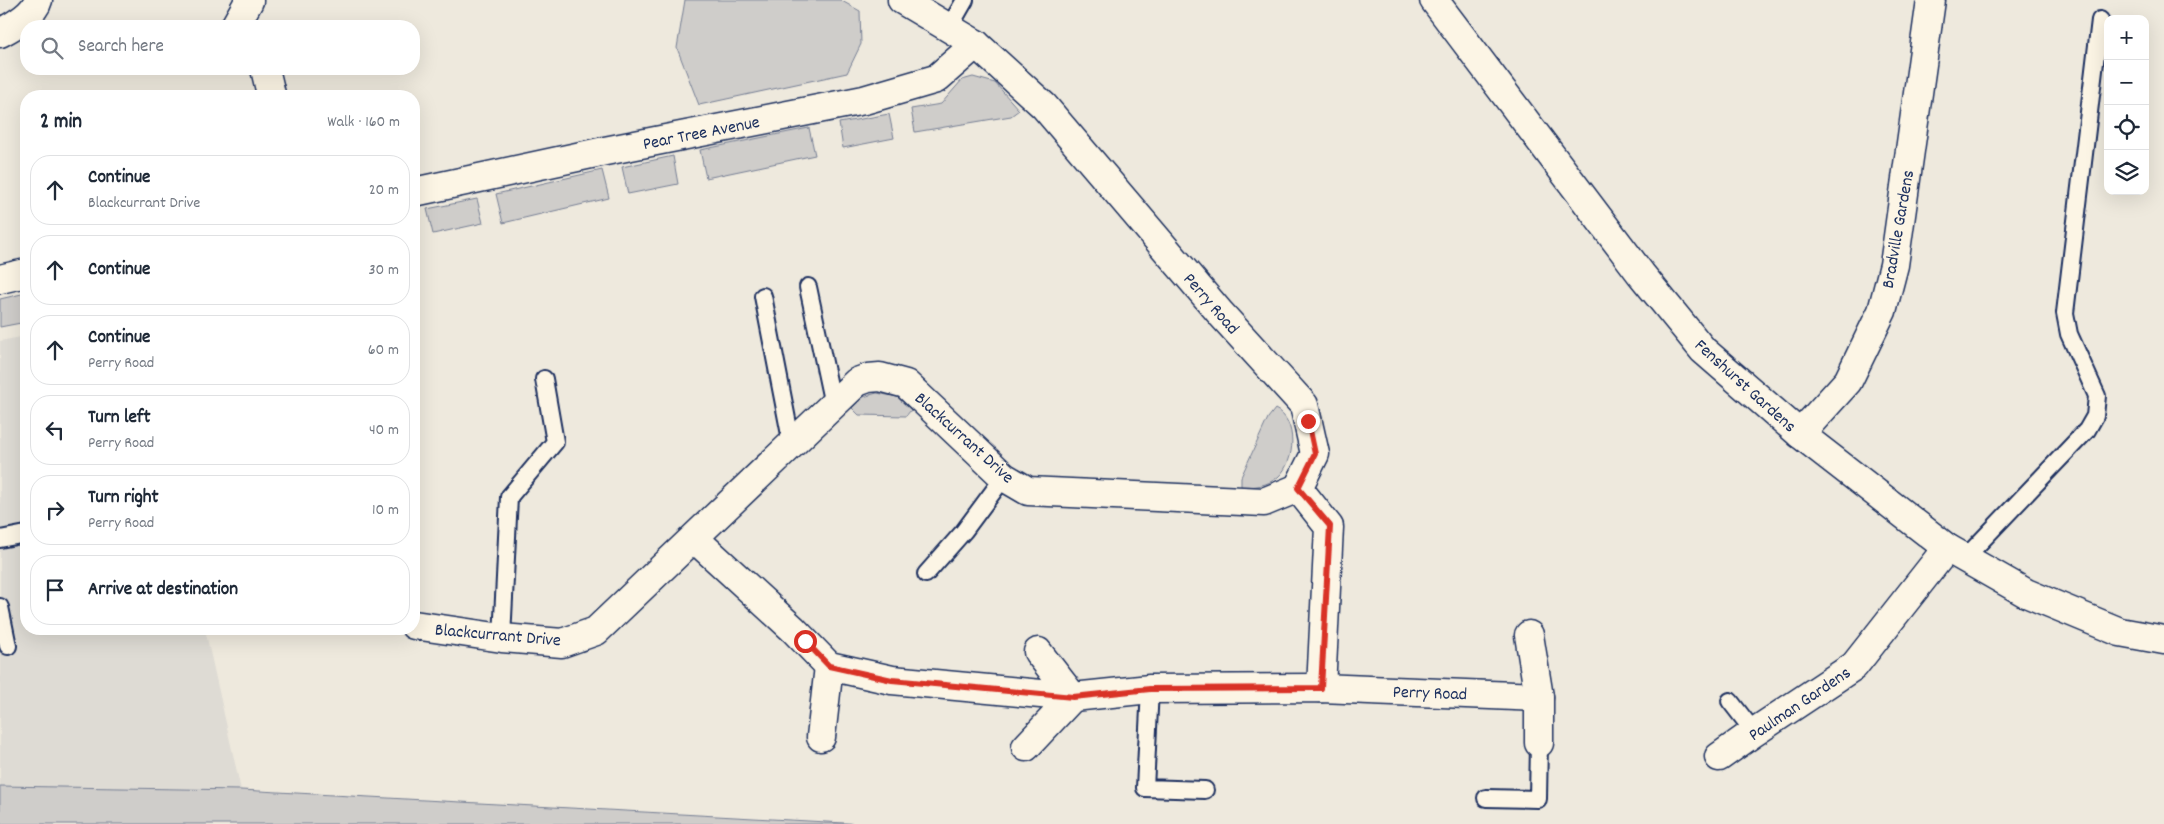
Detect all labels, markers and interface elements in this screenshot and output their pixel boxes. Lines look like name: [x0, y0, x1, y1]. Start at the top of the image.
map controls: [2104, 15, 2149, 195]
button: +: [2104, 15, 2149, 60]
search box: [20, 20, 420, 75]
icon: search: [38, 34, 66, 62]
text: Search here: [78, 34, 164, 61]
button: −: [2104, 60, 2149, 105]
button: locate: [2104, 105, 2149, 150]
text: 2 min: [40, 108, 82, 138]
text: Walk · 160 m: [327, 111, 400, 134]
street label: Pear Tree Avenue: [641, 111, 762, 158]
button: layers: [2104, 150, 2149, 195]
text: Continue: [88, 165, 150, 192]
street label: Bradville Gardens: [1877, 168, 1922, 291]
icon: ahead: [41, 176, 69, 204]
text: 20 m: [369, 179, 399, 202]
text: Blackcurrant Drive: [88, 192, 200, 215]
icon: ahead: [41, 256, 69, 284]
text: Continue: [88, 257, 150, 284]
text: 30 m: [369, 259, 399, 282]
street label: Perry Road: [1176, 268, 1244, 341]
text: Continue: [88, 325, 150, 352]
street label: Fenshurst Gardens: [1688, 334, 1801, 439]
icon: ahead: [41, 336, 69, 364]
text: 60 m: [368, 339, 399, 362]
text: Perry Road: [88, 352, 154, 375]
street label: Blackcurrant Drive: [908, 387, 1019, 490]
text: Turn left: [88, 405, 151, 432]
route end: [1297, 410, 1320, 433]
icon: left: [41, 416, 69, 444]
text: 40 m: [369, 419, 399, 442]
text: Perry Road: [88, 432, 154, 455]
text: Turn right: [88, 485, 159, 512]
icon: right: [41, 496, 69, 524]
text: 10 m: [372, 499, 399, 522]
text: Perry Road: [88, 512, 154, 535]
icon: arrive: [41, 576, 69, 604]
text: Arrive at destination: [88, 577, 238, 604]
street label: Blackcurrant Drive: [434, 619, 562, 654]
route start: [794, 630, 817, 653]
street label: Paulman Gardens: [1744, 662, 1856, 749]
street label: Perry Road: [1392, 681, 1468, 708]

